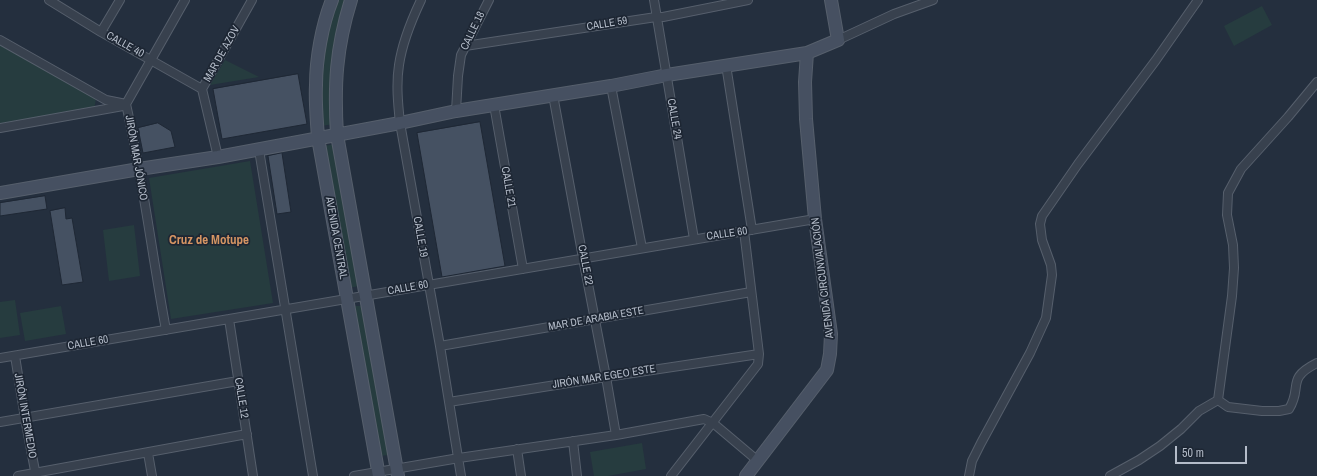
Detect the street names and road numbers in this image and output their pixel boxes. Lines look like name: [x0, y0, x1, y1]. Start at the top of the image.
street label: CALLE 18: [458, 10, 488, 52]
street label: CALLE 59: [586, 14, 628, 34]
street label: MAR DE AZOV: [201, 24, 243, 84]
street label: CALLE 40: [104, 29, 146, 61]
street label: CALLE 24: [664, 98, 684, 140]
street label: JIRÓN MAR JÓNICO: [122, 114, 150, 202]
street label: CALLE 21: [498, 166, 518, 208]
street label: AVENIDA CENTRAL: [322, 196, 350, 280]
street label: CALLE 19: [410, 216, 430, 258]
street label: AVENIDA CIRCUNVALACIÓN: [809, 217, 837, 339]
street label: CALLE 60: [706, 225, 748, 243]
street label: CALLE 22: [575, 244, 595, 286]
street label: CALLE 60: [387, 278, 429, 298]
street label: MAR DE ARABIA ESTE: [547, 304, 645, 334]
street label: CALLE 60: [67, 333, 109, 353]
street label: JIRÓN MAR EGEO ESTE: [551, 362, 657, 392]
street label: JIRÓN INTERMEDIO: [11, 372, 39, 460]
street label: CALLE 12: [231, 377, 251, 419]

